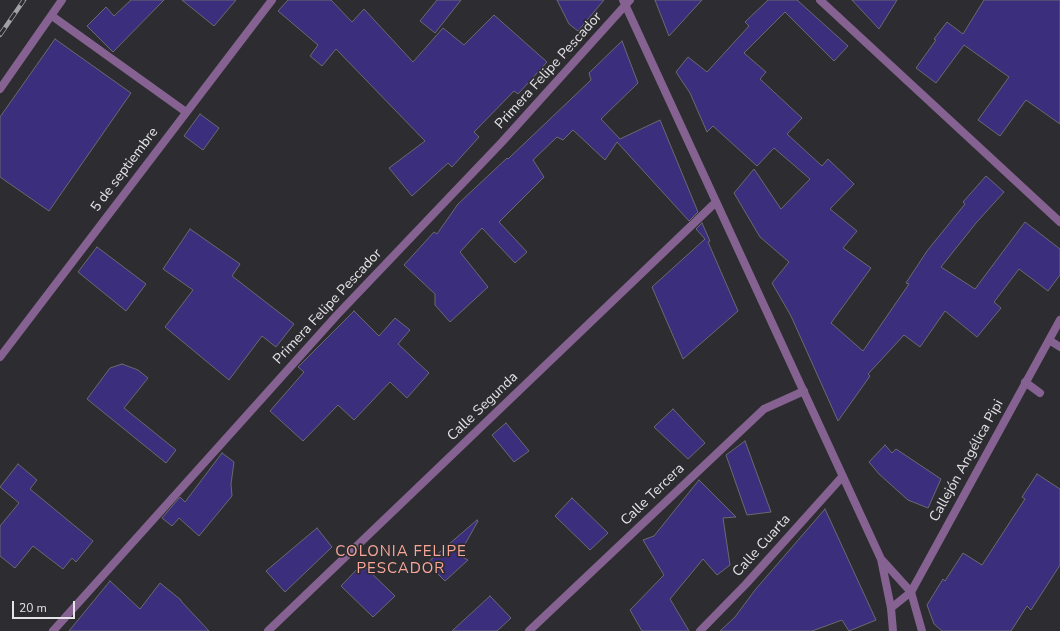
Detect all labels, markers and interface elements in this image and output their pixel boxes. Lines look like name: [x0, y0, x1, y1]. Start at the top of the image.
street label: Primera Felipe Pescador: [492, 9, 606, 133]
street label: 5 de septiembre: [88, 124, 162, 216]
street label: Primera Felipe Pescador: [270, 246, 386, 368]
street label: Calle Segunda: [444, 369, 522, 445]
street label: Callejón Angélica Pipi: [926, 397, 1008, 525]
street label: Calle Tercera: [618, 461, 688, 529]
street label: Calle Cuarta: [730, 511, 794, 581]
district label: COLONIA FELIPE PESCADOR: [335, 543, 467, 578]
scale bar: [14, 593, 77, 619]
text: 20 m: [19, 600, 47, 616]

